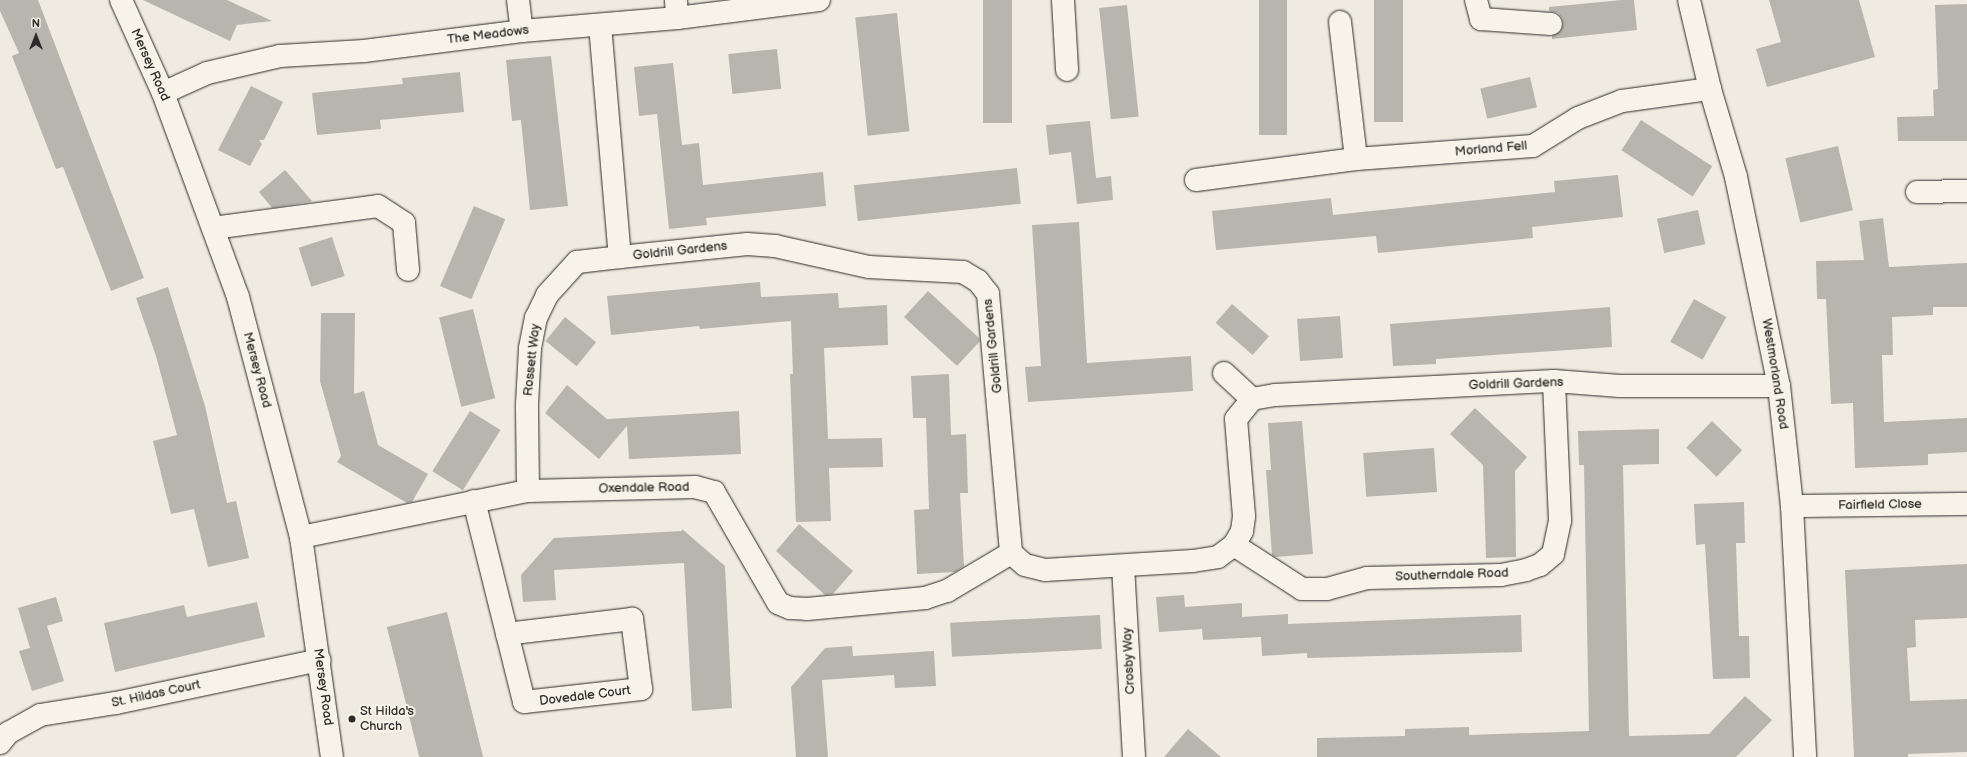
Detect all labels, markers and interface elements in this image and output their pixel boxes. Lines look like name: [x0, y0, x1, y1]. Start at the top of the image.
north arrow: [16, 16, 56, 56]
text: N: [32, 17, 40, 30]
street label: The Meadows: [446, 22, 530, 48]
street label: Mersey Road: [127, 26, 173, 104]
street label: Morland Fell: [1454, 138, 1528, 160]
street label: Goldrill Gardens: [632, 238, 728, 264]
street label: Goldrill Gardens: [980, 298, 1006, 394]
street label: Westmorland Road: [1759, 317, 1791, 431]
street label: Rossett Way: [520, 323, 544, 397]
street label: Mersey Road: [239, 330, 275, 410]
street label: Goldrill Gardens: [1468, 375, 1564, 393]
street label: Oxendale Road: [598, 479, 690, 497]
street label: Fairfield Close: [1838, 496, 1922, 514]
street label: Southerndale Road: [1395, 565, 1509, 585]
street label: Crosby Way: [1119, 626, 1139, 696]
street label: Mersey Road: [310, 647, 336, 727]
street label: St. Hildas Court: [110, 677, 202, 711]
street label: Dovedale Court: [538, 683, 632, 709]
place label: St Hilda's Church: [360, 704, 414, 735]
marker: St Hilda's Church: [347, 714, 357, 724]

